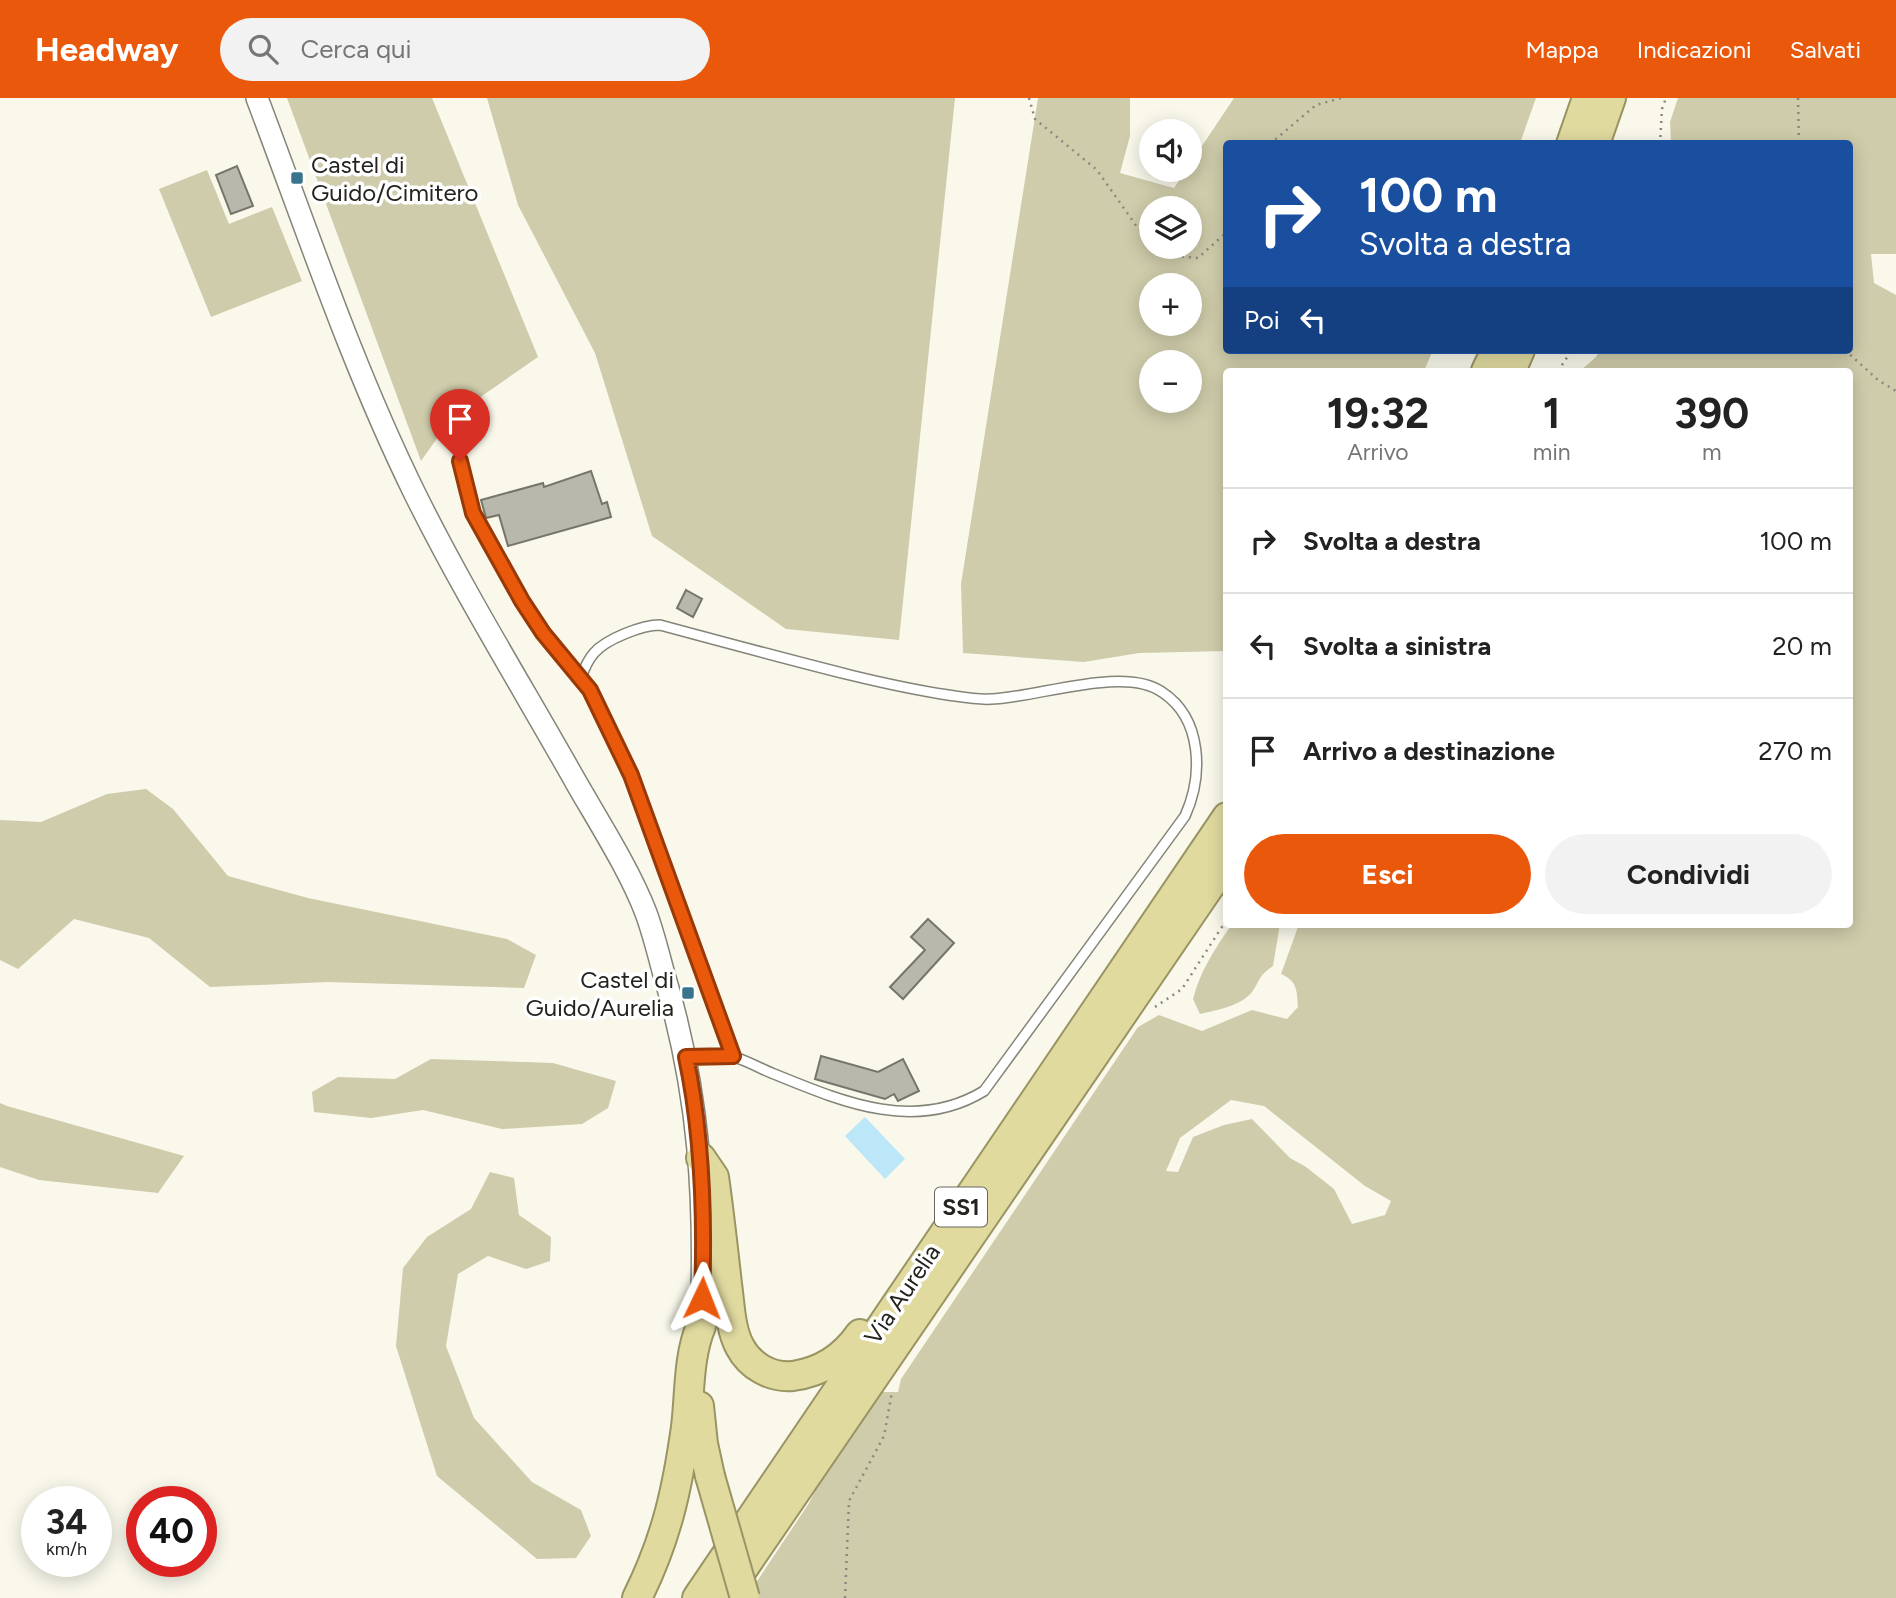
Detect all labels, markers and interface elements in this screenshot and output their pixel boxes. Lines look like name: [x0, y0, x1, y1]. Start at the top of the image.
search box: [220, 18, 710, 81]
text: Headway: [35, 30, 178, 69]
icon: search: [244, 30, 282, 68]
text: Cerca qui: [300, 33, 411, 65]
text: Mappa: [1526, 35, 1599, 64]
text: Indicazioni: [1637, 35, 1752, 64]
text: Salvati: [1790, 35, 1861, 64]
map controls: [1139, 119, 1202, 413]
button: sound: [1139, 119, 1202, 182]
place label: Castel di Guido/Cimitero: [311, 150, 479, 207]
text: 100 m: [1359, 165, 1498, 224]
icon: right: [1244, 168, 1335, 259]
marker: Castel di Guido/Cimitero: [289, 170, 305, 186]
button: layers: [1139, 196, 1202, 259]
text: Svolta a destra: [1359, 225, 1571, 263]
button: +: [1139, 273, 1202, 336]
icon: left: [1294, 301, 1332, 339]
text: Poi: [1244, 304, 1280, 336]
button: −: [1139, 350, 1202, 413]
text: 19:32: [1327, 388, 1429, 439]
text: 1: [1543, 388, 1561, 439]
text: 390: [1674, 388, 1749, 439]
pin: [430, 389, 490, 461]
icon: arrive: [441, 400, 479, 438]
text: Arrivo: [1347, 438, 1409, 466]
text: min: [1533, 438, 1571, 466]
text: m: [1702, 438, 1722, 466]
icon: right: [1244, 522, 1282, 560]
text: Svolta a destra: [1303, 525, 1481, 557]
text: 100 m: [1759, 525, 1832, 557]
icon: left: [1244, 627, 1282, 665]
text: Svolta a sinistra: [1303, 630, 1491, 662]
text: 20 m: [1772, 630, 1832, 662]
icon: arrive: [1244, 732, 1282, 770]
text: Arrivo a destinazione: [1303, 735, 1555, 767]
text: 270 m: [1758, 735, 1832, 767]
button: Esci: [1244, 834, 1531, 914]
button: Condividi: [1545, 834, 1832, 914]
place label: Castel di Guido/Aurelia: [526, 965, 674, 1022]
marker: Castel di Guido/Aurelia: [680, 985, 696, 1001]
road number: SS1: [935, 1188, 987, 1226]
street label: Via Aurelia: [858, 1239, 946, 1349]
position arrow: [665, 1261, 739, 1335]
speed limit sign: 40: [126, 1486, 217, 1577]
text: 34: [46, 1501, 87, 1543]
text: km/h: [46, 1538, 87, 1560]

